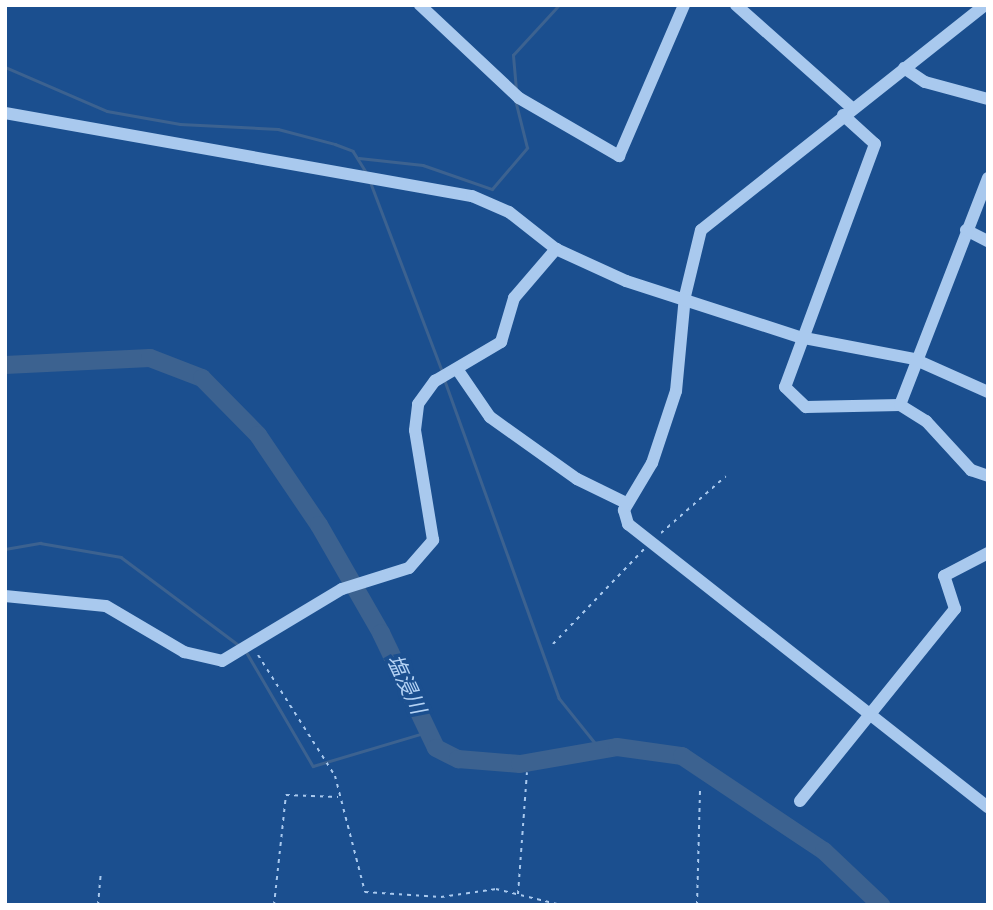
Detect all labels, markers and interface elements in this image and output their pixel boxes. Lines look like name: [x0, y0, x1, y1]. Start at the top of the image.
water label: 塩浸川: [381, 650, 431, 718]

